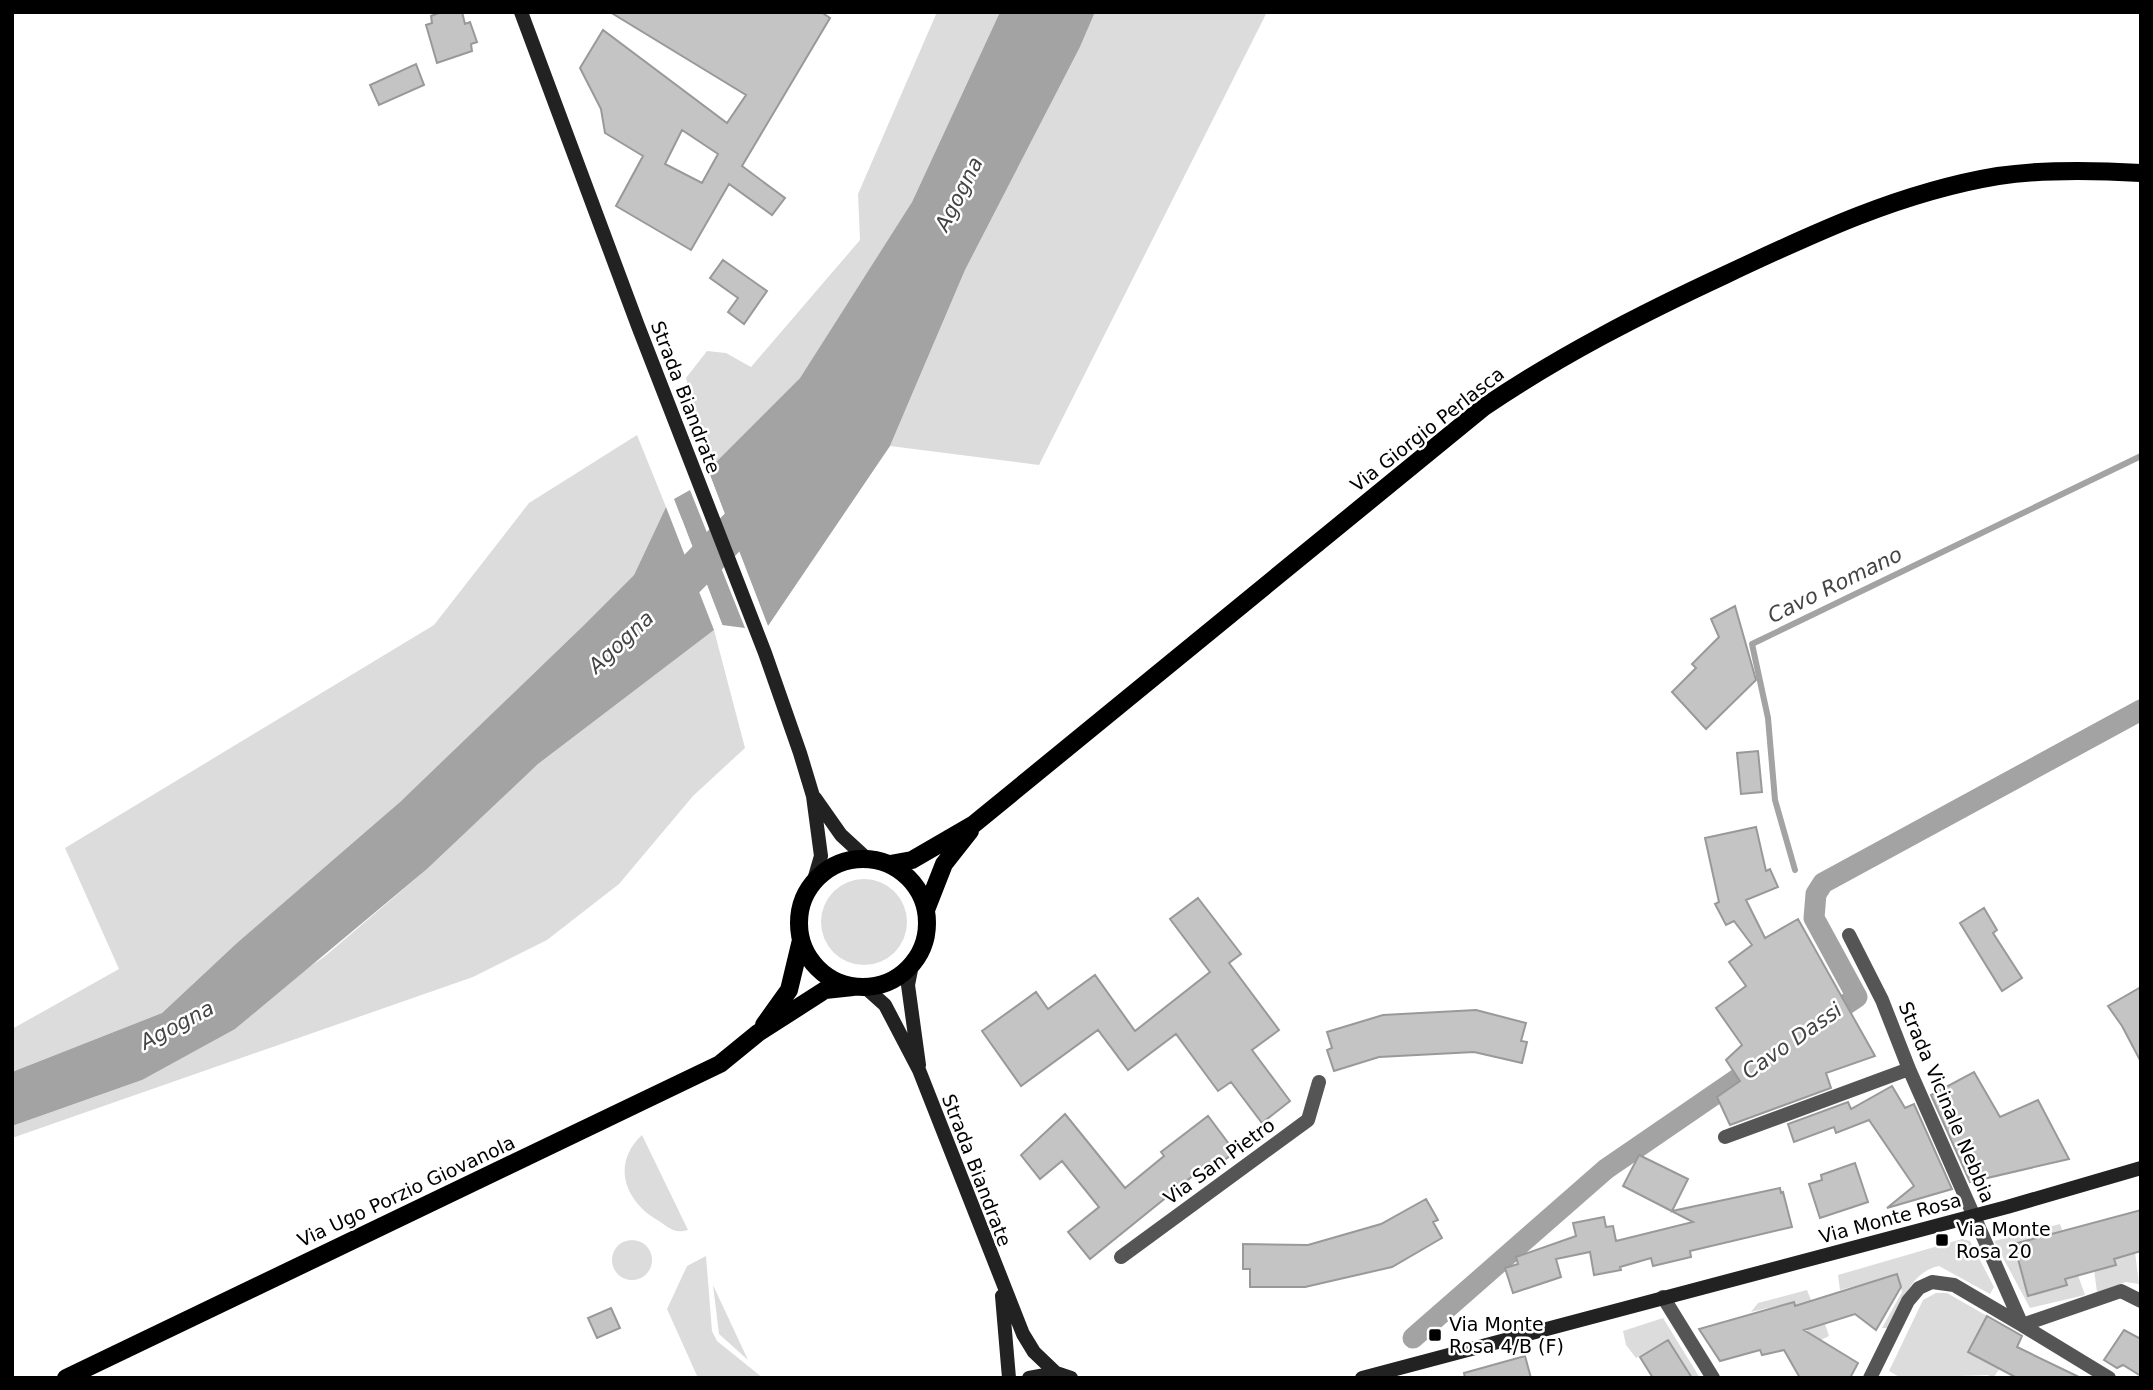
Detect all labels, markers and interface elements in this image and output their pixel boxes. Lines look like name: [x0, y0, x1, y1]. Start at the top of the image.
water label: Agogna: [929, 153, 988, 237]
street label: Strada Biandrate: [647, 318, 725, 476]
street label: Via Giorgio Perlasca: [1346, 362, 1508, 496]
water label: Cavo Romano: [1764, 542, 1906, 628]
water label: Agogna: [582, 606, 658, 679]
water label: Agogna: [134, 996, 218, 1055]
water label: Cavo Dassi: [1738, 998, 1847, 1084]
street label: Strada Vicinale Nebbia: [1895, 998, 1999, 1206]
street label: Strada Biandrate: [938, 1091, 1016, 1249]
street label: Via San Pietro: [1159, 1113, 1279, 1209]
street label: Via Ugo Porzio Giovanola: [294, 1131, 518, 1251]
street label: Via Monte Rosa: [1816, 1188, 1964, 1248]
place label: Via Monte Rosa 20: [1956, 1218, 2051, 1262]
marker: Via Monte Rosa 20: [1934, 1232, 1950, 1248]
place label: Via Monte Rosa 4/B (F): [1449, 1313, 1564, 1357]
marker: Via Monte Rosa 4/B (F): [1427, 1327, 1443, 1343]

